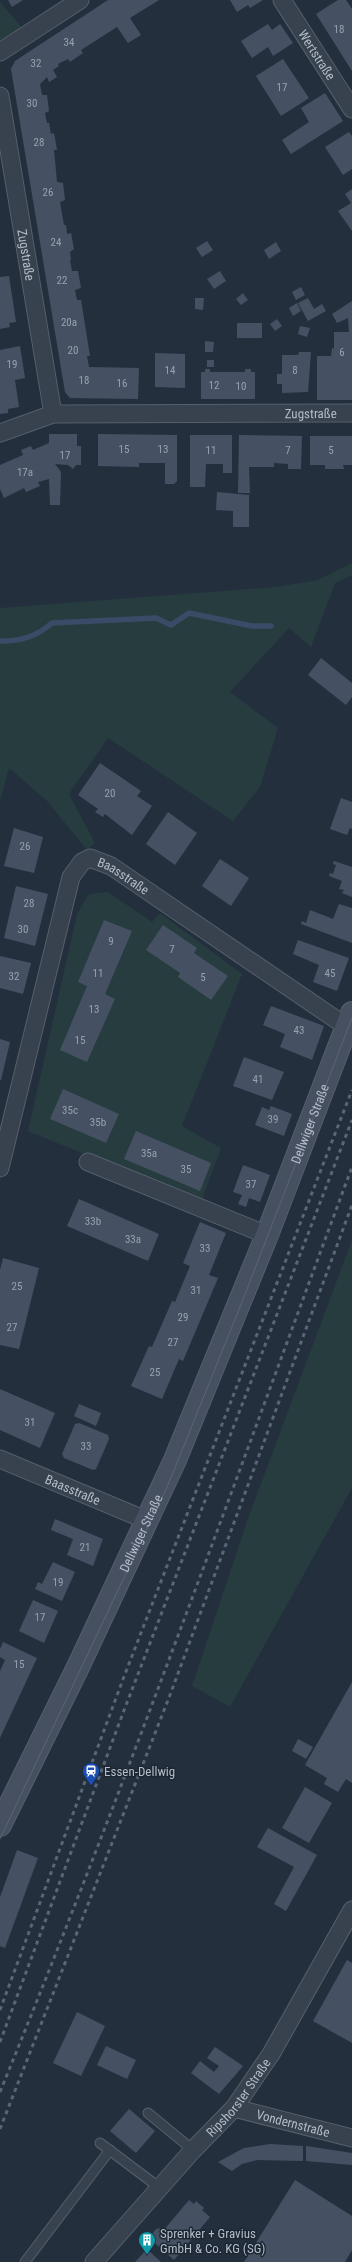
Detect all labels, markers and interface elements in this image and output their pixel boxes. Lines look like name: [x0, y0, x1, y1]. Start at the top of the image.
house number: 18: [334, 23, 344, 36]
street label: Wertstraße: [296, 27, 339, 83]
house number: 34: [64, 36, 75, 49]
house number: 32: [31, 57, 41, 70]
house number: 17: [277, 81, 287, 94]
house number: 30: [27, 97, 37, 110]
house number: 28: [34, 136, 44, 149]
house number: 26: [43, 186, 53, 199]
street label: Zugstraße: [15, 228, 38, 282]
house number: 24: [51, 236, 62, 249]
house number: 22: [57, 274, 67, 287]
house number: 20a: [61, 316, 77, 329]
house number: 20: [68, 344, 78, 357]
house number: 6: [339, 346, 345, 359]
house number: 19: [7, 358, 17, 371]
house number: 14: [165, 364, 176, 377]
house number: 8: [292, 364, 298, 377]
house number: 18: [79, 374, 89, 387]
house number: 16: [117, 377, 127, 390]
house number: 12: [209, 379, 219, 392]
house number: 10: [236, 380, 246, 393]
street label: Zugstraße: [285, 406, 337, 421]
house number: 15: [119, 443, 129, 456]
house number: 13: [158, 443, 168, 456]
house number: 11: [206, 444, 216, 457]
house number: 7: [285, 444, 291, 457]
house number: 5: [328, 444, 334, 457]
house number: 17: [60, 449, 70, 462]
house number: 17a: [17, 466, 33, 479]
house number: 20: [105, 787, 115, 800]
house number: 26: [20, 840, 30, 853]
street label: Baasstraße: [96, 854, 152, 897]
house number: 28: [24, 897, 34, 910]
house number: 30: [18, 923, 28, 936]
house number: 9: [108, 935, 114, 948]
house number: 7: [169, 943, 175, 956]
house number: 11: [93, 967, 103, 980]
house number: 45: [325, 967, 335, 980]
house number: 32: [9, 970, 19, 983]
house number: 5: [200, 971, 206, 984]
house number: 13: [89, 1003, 99, 1016]
house number: 43: [294, 1024, 304, 1037]
house number: 15: [75, 1034, 85, 1047]
house number: 41: [253, 1073, 263, 1086]
street label: Dellwiger Straße: [288, 1082, 332, 1166]
house number: 35c: [62, 1104, 78, 1117]
house number: 39: [268, 1113, 278, 1126]
house number: 35b: [90, 1116, 106, 1129]
house number: 35a: [141, 1147, 157, 1160]
house number: 35: [181, 1163, 191, 1176]
house number: 37: [246, 1178, 256, 1191]
house number: 33b: [85, 1215, 101, 1228]
house number: 33a: [125, 1233, 141, 1246]
house number: 33: [200, 1242, 210, 1255]
house number: 25: [12, 1280, 22, 1293]
house number: 31: [191, 1284, 201, 1297]
house number: 29: [178, 1311, 188, 1324]
house number: 27: [7, 1321, 17, 1334]
house number: 27: [168, 1336, 178, 1349]
house number: 25: [150, 1366, 160, 1379]
house number: 31: [25, 1416, 35, 1429]
house number: 33: [81, 1440, 91, 1453]
street label: Baasstraße: [43, 1471, 103, 1508]
street label: Dellwiger Straße: [116, 1492, 165, 1574]
house number: 21: [80, 1541, 90, 1554]
house number: 19: [53, 1576, 63, 1589]
house number: 17: [35, 1611, 45, 1624]
house number: 15: [14, 1658, 24, 1671]
station icon: Essen-Dellwig: [81, 1761, 101, 1786]
place label: Essen-Dellwig: [104, 1764, 175, 1779]
street label: Ripshorster Straße: [203, 2056, 273, 2140]
street label: Vondernstraße: [255, 2106, 331, 2140]
place label: Sprenker + Gravius GmbH & Co. KG (SG): [160, 2226, 266, 2256]
building icon: Sprenker + Gravius GmbH & Co. KG (SG): [137, 2230, 157, 2255]

